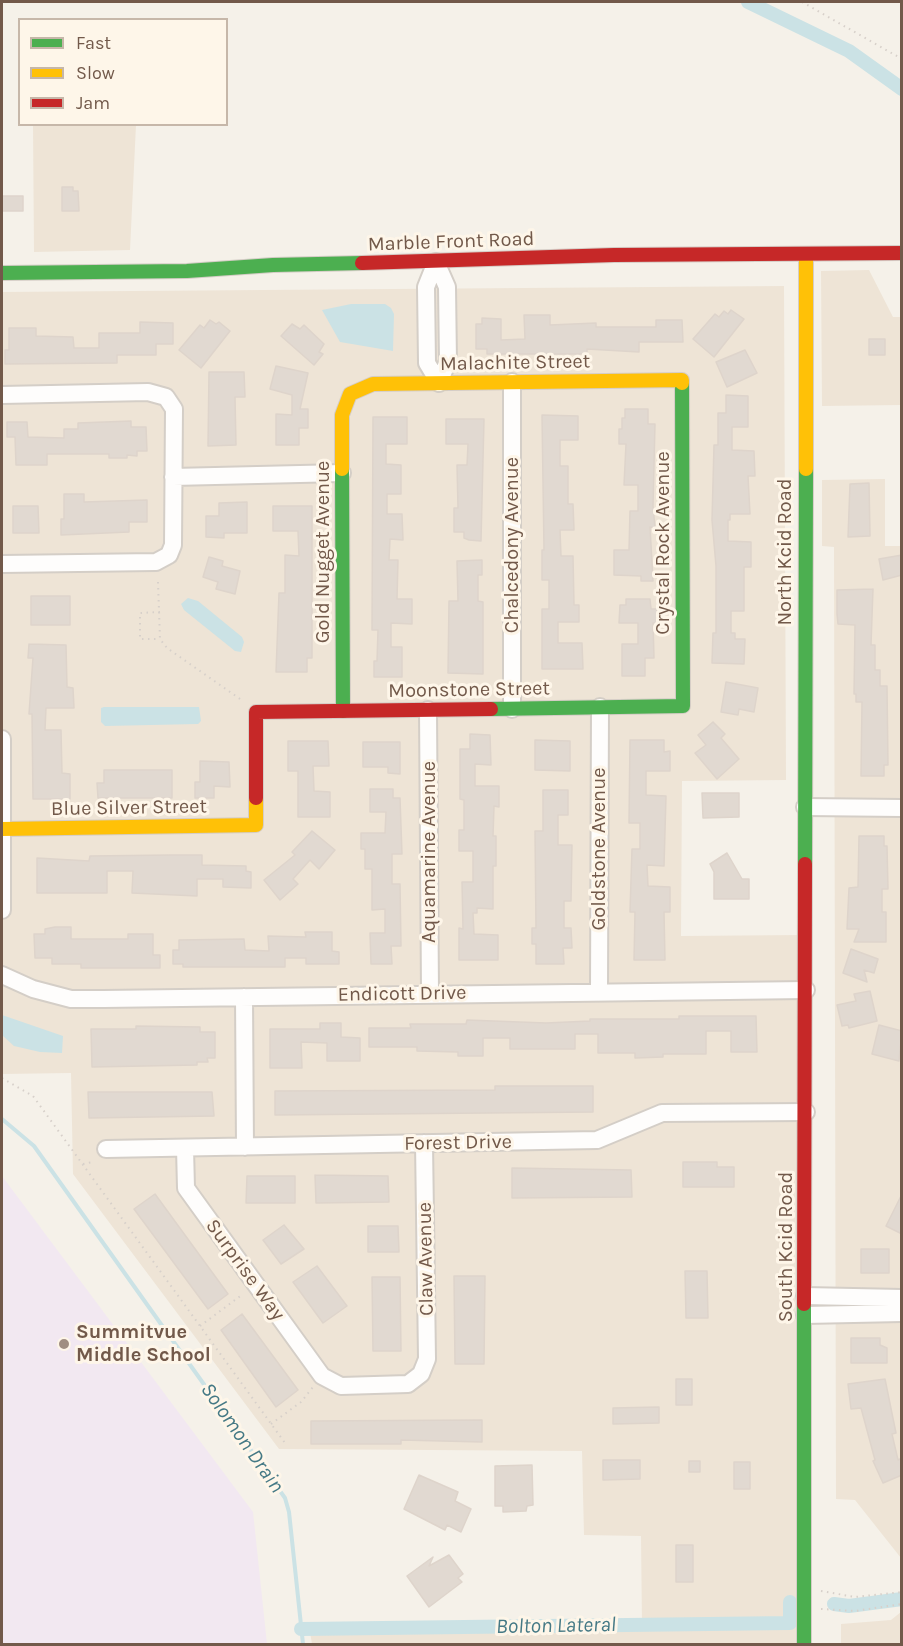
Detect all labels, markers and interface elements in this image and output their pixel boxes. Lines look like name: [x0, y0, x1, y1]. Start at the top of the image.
legend: [18, 18, 228, 126]
text: Fast: [76, 32, 111, 54]
text: Slow: [76, 62, 115, 84]
text: Jam: [76, 92, 110, 114]
street label: Marble Front Road: [367, 227, 535, 257]
street label: Malachite Street: [440, 350, 590, 376]
street label: Crystal Rock Avenue: [651, 451, 675, 635]
street label: Chalcedony Avenue: [500, 457, 524, 633]
street label: Gold Nugget Avenue: [311, 461, 335, 643]
street label: North Kcid Road: [773, 478, 797, 626]
street label: Moonstone Street: [388, 677, 550, 703]
street label: Aquamarine Avenue: [417, 761, 441, 943]
street label: Goldstone Avenue: [587, 767, 611, 931]
street label: Blue Silver Street: [51, 795, 207, 821]
street label: Endicott Drive: [337, 981, 467, 1007]
street label: Forest Drive: [404, 1130, 512, 1156]
street label: South Kcid Road: [774, 1172, 798, 1322]
street label: Claw Avenue: [413, 1202, 439, 1316]
street label: Surprise Way: [200, 1215, 290, 1325]
place label: Summitvue Middle School: [76, 1320, 211, 1367]
marker: Summitvue Middle School: [57, 1337, 71, 1351]
water label: Solomon Drain: [195, 1378, 289, 1498]
water label: Bolton Lateral: [496, 1612, 616, 1640]

